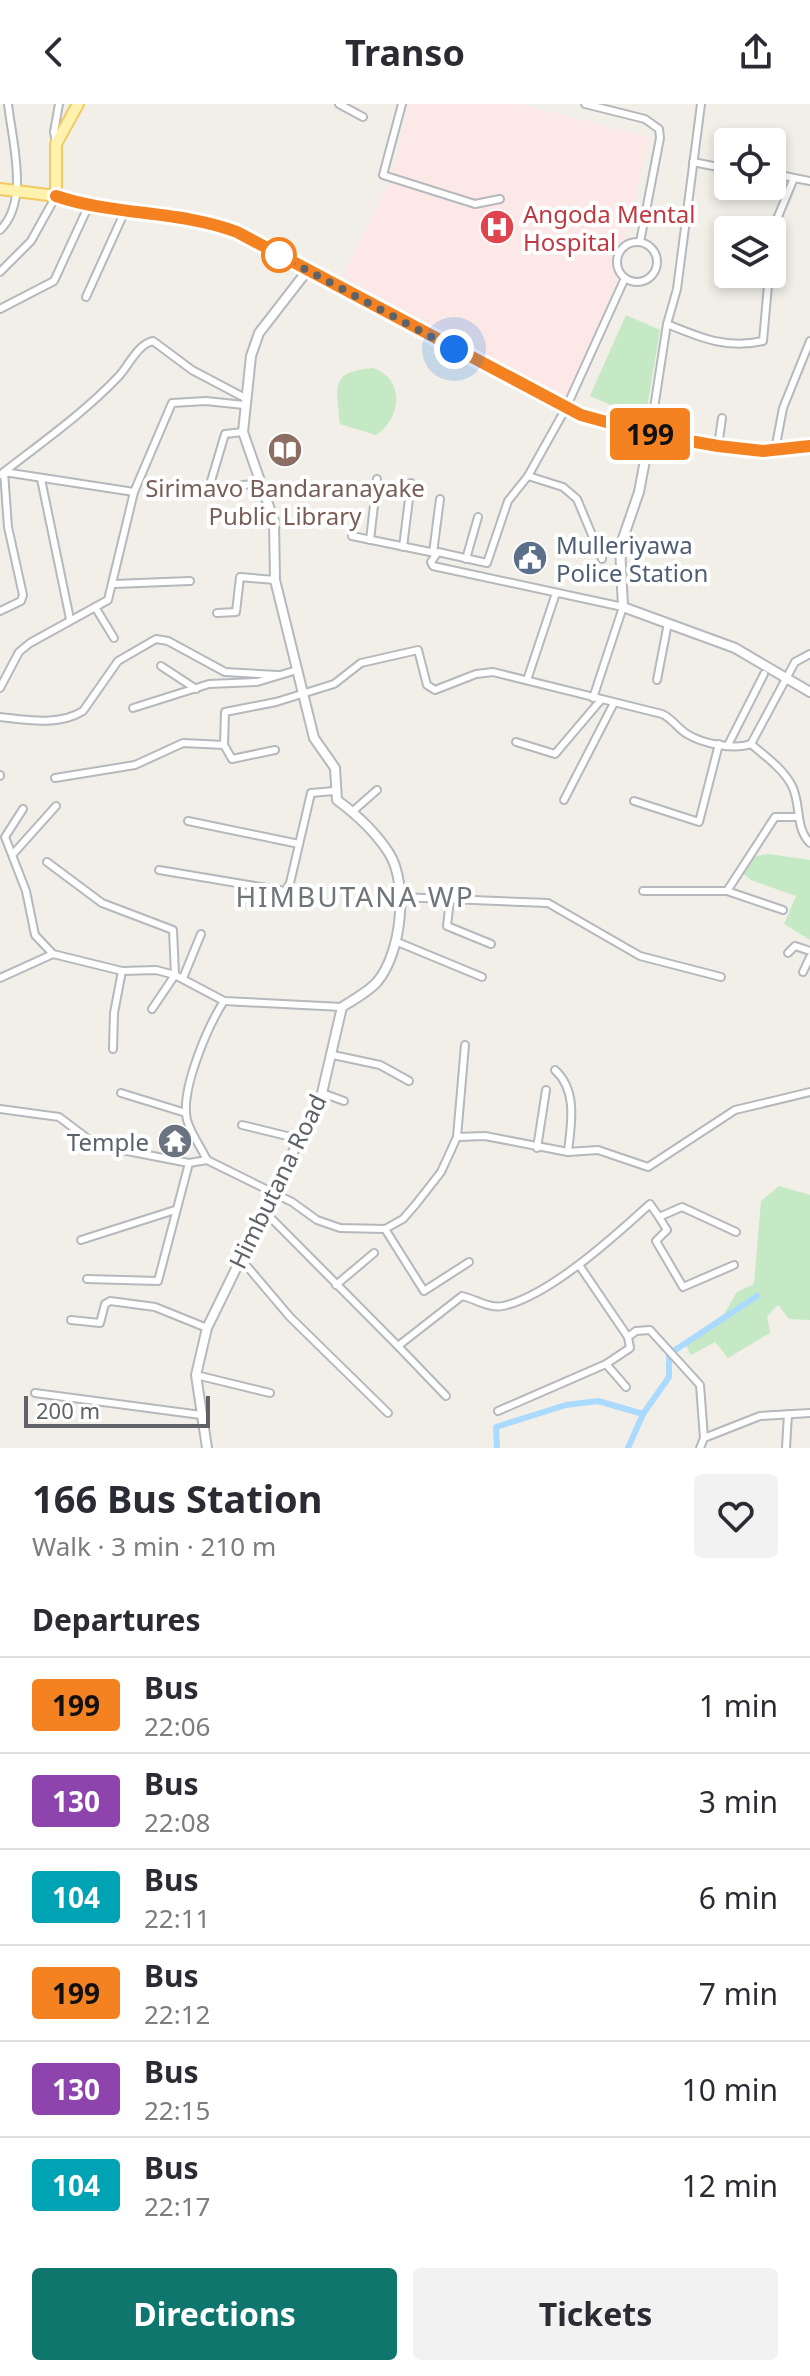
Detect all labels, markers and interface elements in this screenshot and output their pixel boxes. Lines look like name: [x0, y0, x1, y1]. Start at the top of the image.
text: Transo: [345, 28, 465, 77]
icon: back: [32, 30, 76, 74]
icon: share: [734, 30, 778, 74]
map controls: [714, 128, 786, 288]
button: locate: [714, 128, 786, 200]
place label: Angoda Mental Hospital: [523, 197, 695, 258]
hospital icon: Angoda Mental Hospital: [478, 208, 516, 246]
button: layers: [714, 216, 786, 288]
unlabelled marker: [262, 238, 296, 272]
your location: [434, 329, 474, 369]
line badge: 199: [604, 408, 696, 460]
text: 199: [626, 415, 674, 453]
library icon: Sirimavo Bandaranayake Public Library: [266, 431, 304, 469]
place label: Sirimavo Bandaranayake Public Library: [145, 471, 425, 532]
place label: Mulleriyawa Police Station: [556, 528, 708, 589]
public building icon: Mulleriyawa Police Station: [511, 539, 549, 577]
district label: HIMBUTANA WP: [235, 877, 475, 915]
street label: Himbutana Road: [220, 1088, 334, 1274]
temple icon: Temple: [156, 1122, 194, 1160]
place label: Temple: [67, 1125, 149, 1158]
scale bar: [24, 1392, 210, 1428]
text: 200 m: [36, 1395, 100, 1425]
text: 166 Bus Station: [32, 1472, 323, 1524]
button: heart: [694, 1474, 778, 1558]
text: Walk · 3 min · 210 m: [32, 1528, 276, 1564]
text: Departures: [32, 1599, 201, 1640]
text: Bus: [144, 1667, 199, 1708]
text: 1 min: [699, 1685, 778, 1726]
text: 199: [52, 1686, 100, 1724]
text: 22:06: [144, 1708, 210, 1744]
text: Bus: [144, 1763, 199, 1804]
text: 3 min: [699, 1781, 778, 1822]
text: 130: [52, 1782, 100, 1820]
text: 22:08: [144, 1804, 210, 1840]
text: Bus: [144, 1859, 199, 1900]
text: 6 min: [699, 1877, 778, 1918]
text: 104: [52, 1878, 100, 1916]
text: 22:11: [144, 1900, 210, 1936]
text: Bus: [144, 1955, 199, 1996]
text: 7 min: [699, 1973, 778, 2014]
text: 199: [52, 1974, 100, 2012]
text: 22:12: [144, 1996, 210, 2032]
text: Bus: [144, 2051, 199, 2092]
text: 10 min: [682, 2069, 778, 2110]
text: 130: [52, 2070, 100, 2108]
text: 22:15: [144, 2092, 210, 2128]
text: Bus: [144, 2147, 199, 2188]
text: 12 min: [682, 2165, 778, 2206]
text: 104: [52, 2166, 100, 2204]
text: 22:17: [144, 2188, 210, 2224]
button: Directions: [32, 2268, 397, 2360]
button: Tickets: [413, 2268, 778, 2360]

